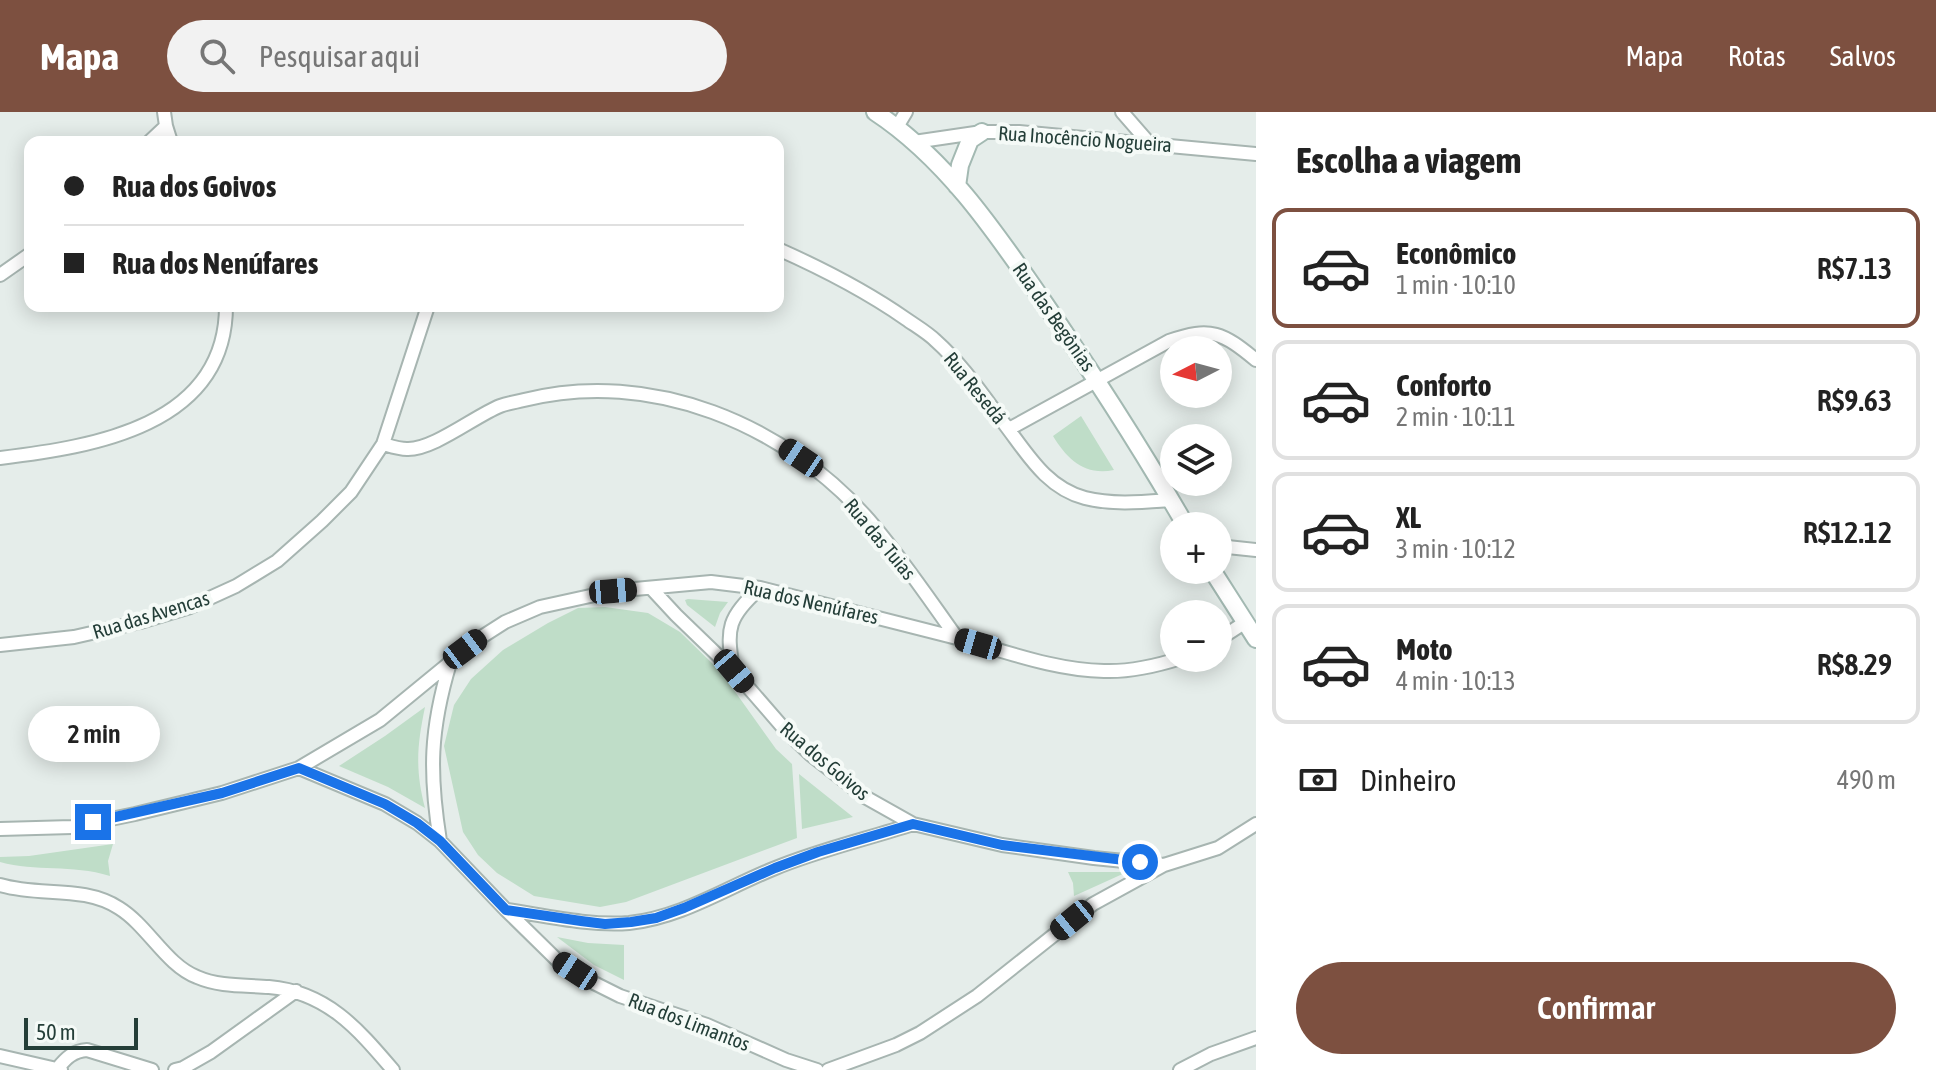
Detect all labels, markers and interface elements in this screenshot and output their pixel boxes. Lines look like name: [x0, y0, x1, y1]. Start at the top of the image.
search box: [167, 20, 727, 92]
icon: search: [195, 34, 239, 78]
text: Mapa: [40, 35, 119, 78]
text: Pesquisar aqui: [259, 39, 420, 73]
text: Mapa: [1626, 40, 1684, 72]
text: Rotas: [1728, 40, 1786, 72]
text: Salvos: [1830, 40, 1896, 72]
street label: Rua Inocêncio Nogueira: [997, 121, 1173, 156]
text: Escolha a viagem: [1296, 139, 1522, 181]
text: Rua dos Goivos: [112, 169, 276, 203]
icon: car: [1300, 232, 1372, 304]
text: Econômico: [1396, 236, 1516, 270]
text: Rua dos Nenúfares: [112, 246, 318, 280]
text: R$7.13: [1817, 251, 1892, 285]
street label: Rua das Begônias: [1009, 258, 1100, 375]
text: 1 min · 10:10: [1396, 270, 1516, 300]
north arrow: [1160, 336, 1232, 408]
map controls: [1160, 336, 1232, 672]
street label: Rua Resedá: [940, 347, 1011, 428]
icon: car: [1300, 364, 1372, 436]
text: Conforto: [1396, 368, 1492, 402]
text: R$9.63: [1817, 383, 1892, 417]
text: 2 min · 10:11: [1396, 402, 1516, 432]
button: layers: [1160, 424, 1232, 496]
car: [774, 435, 828, 481]
street label: Rua das Tuias: [840, 493, 921, 584]
icon: car: [1300, 496, 1372, 568]
text: XL: [1396, 500, 1421, 534]
button: +: [1160, 512, 1232, 584]
text: R$12.12: [1803, 515, 1892, 549]
text: 3 min · 10:12: [1396, 534, 1516, 564]
street label: Rua dos Nenúfares: [742, 575, 881, 628]
car: [588, 577, 638, 605]
street label: Rua das Avencas: [90, 586, 212, 643]
button: −: [1160, 600, 1232, 672]
car: [439, 625, 491, 673]
car: [952, 626, 1004, 662]
icon: car: [1300, 628, 1372, 700]
text: Moto: [1396, 632, 1453, 666]
car: [709, 645, 759, 697]
text: R$8.29: [1817, 647, 1892, 681]
text: 4 min · 10:13: [1396, 666, 1516, 696]
callout: 2 min: [27, 706, 159, 762]
street label: Rua dos Goivos: [776, 717, 875, 805]
text: 2 min: [67, 719, 121, 749]
icon: cash: [1296, 758, 1340, 802]
text: Dinheiro: [1360, 763, 1456, 797]
text: 490 m: [1837, 765, 1896, 795]
route end: [75, 804, 111, 840]
route start: [1122, 844, 1158, 880]
car: [1046, 896, 1098, 944]
car: [548, 948, 602, 994]
button: Confirmar: [1296, 962, 1896, 1054]
street label: Rua dos Limantos: [625, 988, 753, 1055]
scale bar: [24, 1014, 138, 1050]
text: 50 m: [36, 1019, 76, 1045]

